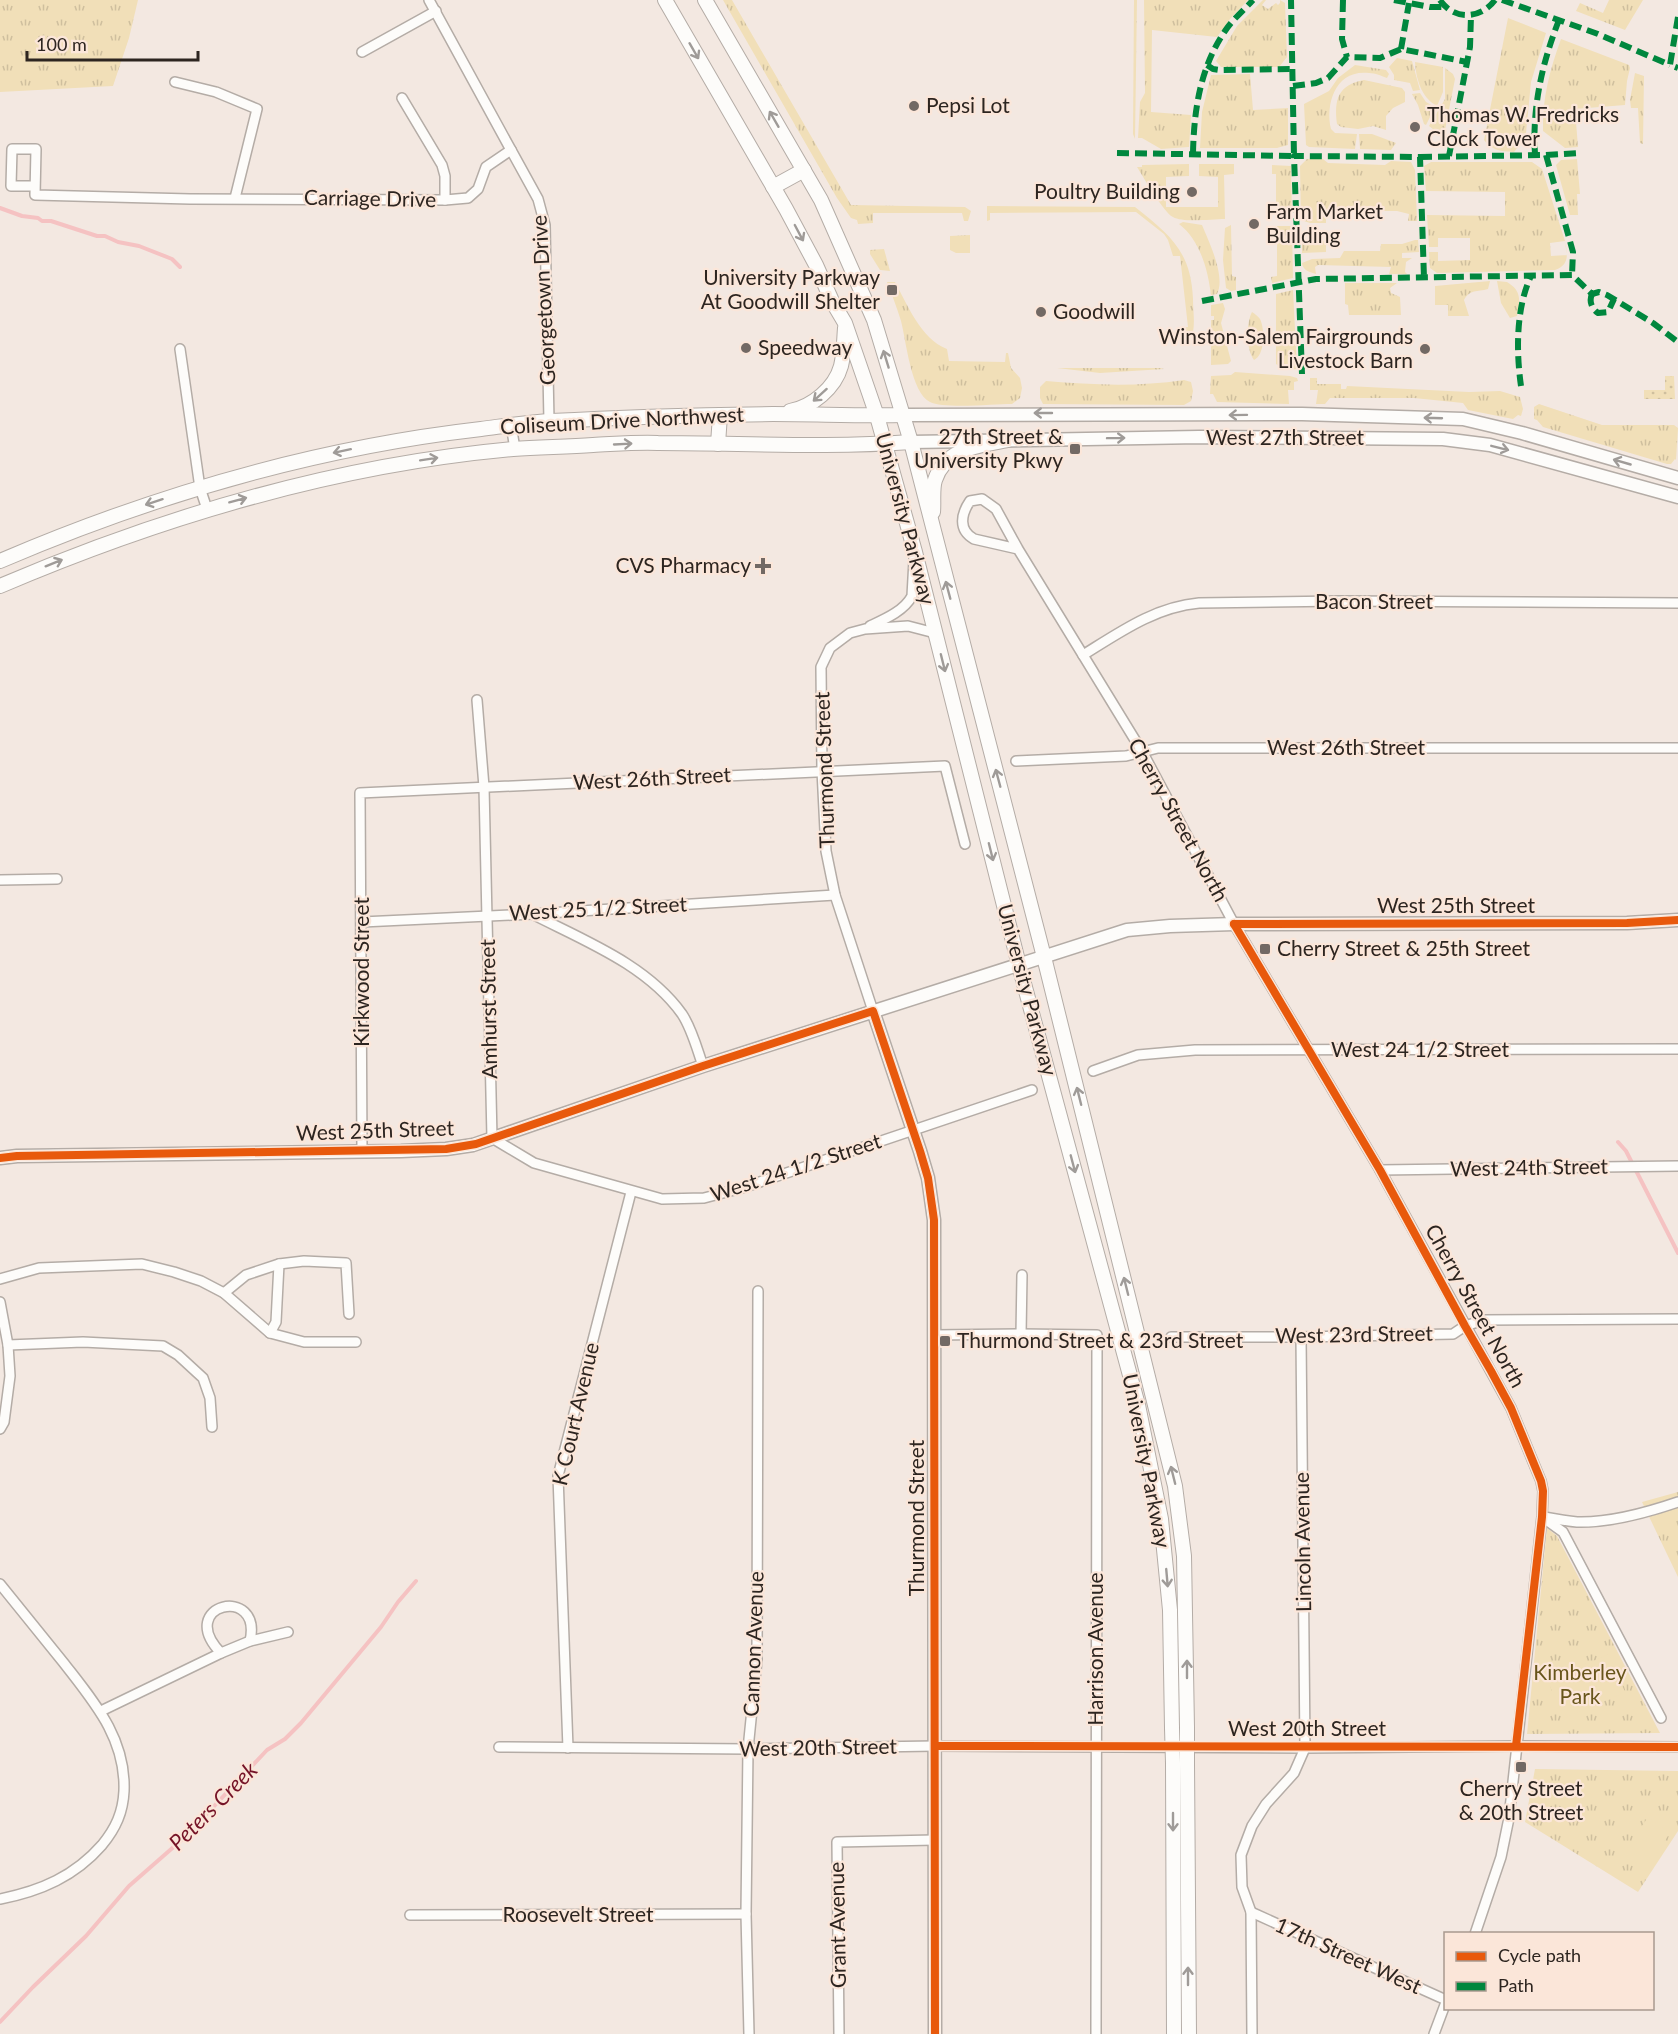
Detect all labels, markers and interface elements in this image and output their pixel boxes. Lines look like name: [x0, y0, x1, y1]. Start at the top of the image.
scale bar: [27, 24, 198, 62]
text: 100 m: [36, 33, 87, 55]
one-way arrow: [689, 41, 700, 59]
place label: Pepsi Lot: [926, 92, 1010, 117]
marker: Pepsi Lot: [907, 99, 921, 113]
place label: Thomas W. Fredricks Clock Tower: [1427, 101, 1619, 150]
one-way arrow: [768, 111, 780, 128]
marker: Thomas W. Fredricks Clock Tower: [1408, 120, 1422, 134]
place label: Poultry Building: [1034, 178, 1180, 203]
street label: Carriage Drive: [304, 184, 436, 211]
marker: Poultry Building: [1185, 185, 1199, 199]
place label: Farm Market Building: [1266, 198, 1383, 247]
street label: Georgetown Drive: [526, 214, 559, 386]
marker: Farm Market Building: [1247, 217, 1261, 231]
one-way arrow: [793, 224, 805, 241]
place label: University Parkway At Goodwill Shelter: [701, 264, 880, 313]
marker: University Parkway At Goodwill Shelter: [885, 283, 899, 297]
place label: Goodwill: [1053, 298, 1135, 323]
marker: Goodwill: [1034, 305, 1048, 319]
place label: Winston-Salem Fairgrounds Livestock Barn: [1159, 323, 1413, 372]
place label: Speedway: [758, 334, 852, 359]
marker: Speedway: [739, 341, 753, 355]
marker: Winston-Salem Fairgrounds Livestock Barn: [1418, 342, 1432, 356]
one-way arrow: [880, 350, 891, 369]
one-way arrow: [813, 388, 828, 402]
street label: Coliseum Drive Northwest: [499, 401, 745, 438]
one-way arrow: [1033, 407, 1053, 419]
one-way arrow: [1228, 409, 1248, 421]
one-way arrow: [1423, 412, 1443, 423]
place label: 27th Street & University Pkwy: [914, 423, 1063, 472]
street label: West 27th Street: [1206, 424, 1364, 449]
street label: University Parkway: [871, 430, 941, 607]
one-way arrow: [1106, 433, 1126, 444]
one-way arrow: [612, 438, 632, 449]
marker: 27th Street & University Pkwy: [1068, 442, 1082, 456]
one-way arrow: [1490, 442, 1509, 454]
one-way arrow: [333, 446, 353, 457]
one-way arrow: [418, 454, 438, 465]
one-way arrow: [1613, 456, 1632, 467]
one-way arrow: [228, 494, 247, 506]
one-way arrow: [145, 497, 164, 508]
place label: CVS Pharmacy: [615, 552, 751, 577]
one-way arrow: [44, 557, 63, 568]
marker: CVS Pharmacy: [756, 559, 770, 573]
one-way arrow: [942, 580, 954, 599]
street label: Bacon Street: [1315, 588, 1433, 613]
one-way arrow: [937, 653, 949, 672]
street label: Thurmond Street: [808, 691, 839, 849]
street label: Cherry Street North: [1124, 733, 1235, 905]
street label: West 26th Street: [1267, 734, 1425, 759]
street label: West 26th Street: [572, 761, 732, 794]
one-way arrow: [991, 769, 1003, 788]
one-way arrow: [985, 842, 997, 861]
street label: West 25 1/2 Street: [508, 890, 688, 925]
street label: West 25th Street: [1377, 892, 1535, 917]
street label: Kirkwood Street: [348, 897, 373, 1047]
street label: University Parkway: [993, 901, 1063, 1078]
place label: Cherry Street & 25th Street: [1277, 935, 1531, 960]
street label: Amhurst Street: [474, 938, 501, 1079]
marker: Cherry Street & 25th Street: [1258, 942, 1272, 956]
street label: West 24 1/2 Street: [1331, 1036, 1509, 1061]
one-way arrow: [1072, 1087, 1084, 1106]
street label: West 25th Street: [296, 1114, 455, 1145]
street label: West 24 1/2 Street: [707, 1127, 884, 1206]
street label: West 24th Street: [1450, 1153, 1609, 1180]
one-way arrow: [1067, 1154, 1079, 1173]
street label: Cherry Street North: [1421, 1219, 1532, 1391]
one-way arrow: [1119, 1277, 1131, 1296]
street label: West 23rd Street: [1275, 1320, 1433, 1347]
place label: Thurmond Street & 23rd Street: [957, 1327, 1244, 1352]
marker: Thurmond Street & 23rd Street: [938, 1334, 952, 1348]
street label: K Court Avenue: [546, 1340, 603, 1488]
street label: University Parkway: [1118, 1372, 1177, 1550]
street label: Thurmond Street: [903, 1439, 928, 1596]
one-way arrow: [1166, 1466, 1178, 1485]
street label: Lincoln Avenue: [1288, 1472, 1315, 1612]
one-way arrow: [1162, 1568, 1173, 1588]
street label: Cannon Avenue: [737, 1571, 768, 1717]
street label: Harrison Avenue: [1082, 1572, 1107, 1726]
park label: Kimberley Park: [1533, 1659, 1627, 1708]
one-way arrow: [1181, 1660, 1193, 1680]
street label: West 20th Street: [1228, 1715, 1386, 1740]
street label: West 20th Street: [739, 1733, 898, 1760]
water label: Peters Creek: [163, 1755, 263, 1855]
marker: Cherry Street & 20th Street: [1514, 1760, 1528, 1774]
place label: Cherry Street & 20th Street: [1459, 1775, 1584, 1824]
one-way arrow: [1167, 1811, 1179, 1831]
street label: Grant Avenue: [823, 1862, 850, 1988]
street label: Roosevelt Street: [502, 1901, 654, 1926]
street label: 17th Street West: [1272, 1911, 1426, 1998]
legend: [1444, 1932, 1654, 2010]
text: Cycle path: [1498, 1944, 1581, 1966]
one-way arrow: [1182, 1966, 1194, 1986]
text: Path: [1498, 1974, 1534, 1996]

